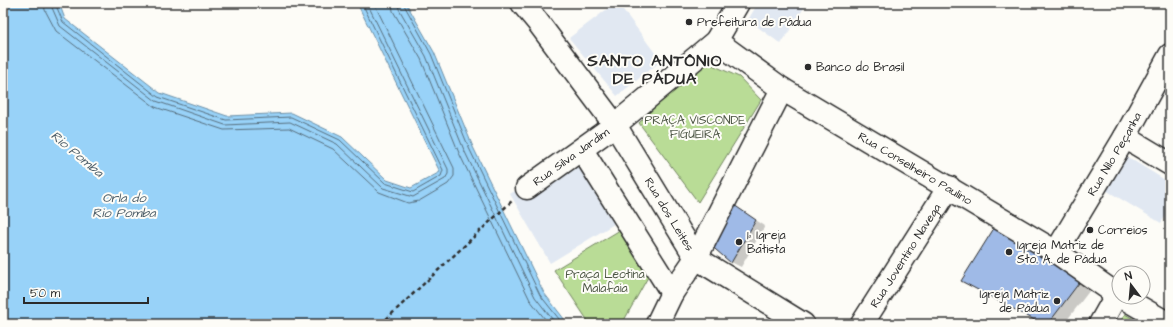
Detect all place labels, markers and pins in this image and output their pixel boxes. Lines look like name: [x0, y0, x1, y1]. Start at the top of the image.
place label: Prefeitura de Pádua: [697, 14, 811, 31]
marker: Prefeitura de Pádua: [684, 17, 694, 27]
place label: Banco do Brasil: [816, 59, 905, 76]
marker: Banco do Brasil: [803, 62, 813, 72]
place label: Correios: [1098, 222, 1148, 239]
marker: Correios: [1085, 225, 1095, 235]
place label: 1ª Igreja Batista: [747, 227, 786, 258]
marker: 1ª Igreja Batista: [734, 237, 744, 247]
place label: Igreja Matriz de Sto. A. de Pádua: [1017, 237, 1107, 268]
marker: Igreja Matriz de Sto. A. de Pádua: [1004, 247, 1014, 257]
place label: Igreja Matriz de Pádua: [980, 286, 1049, 317]
marker: Igreja Matriz de Pádua: [1052, 296, 1062, 306]

